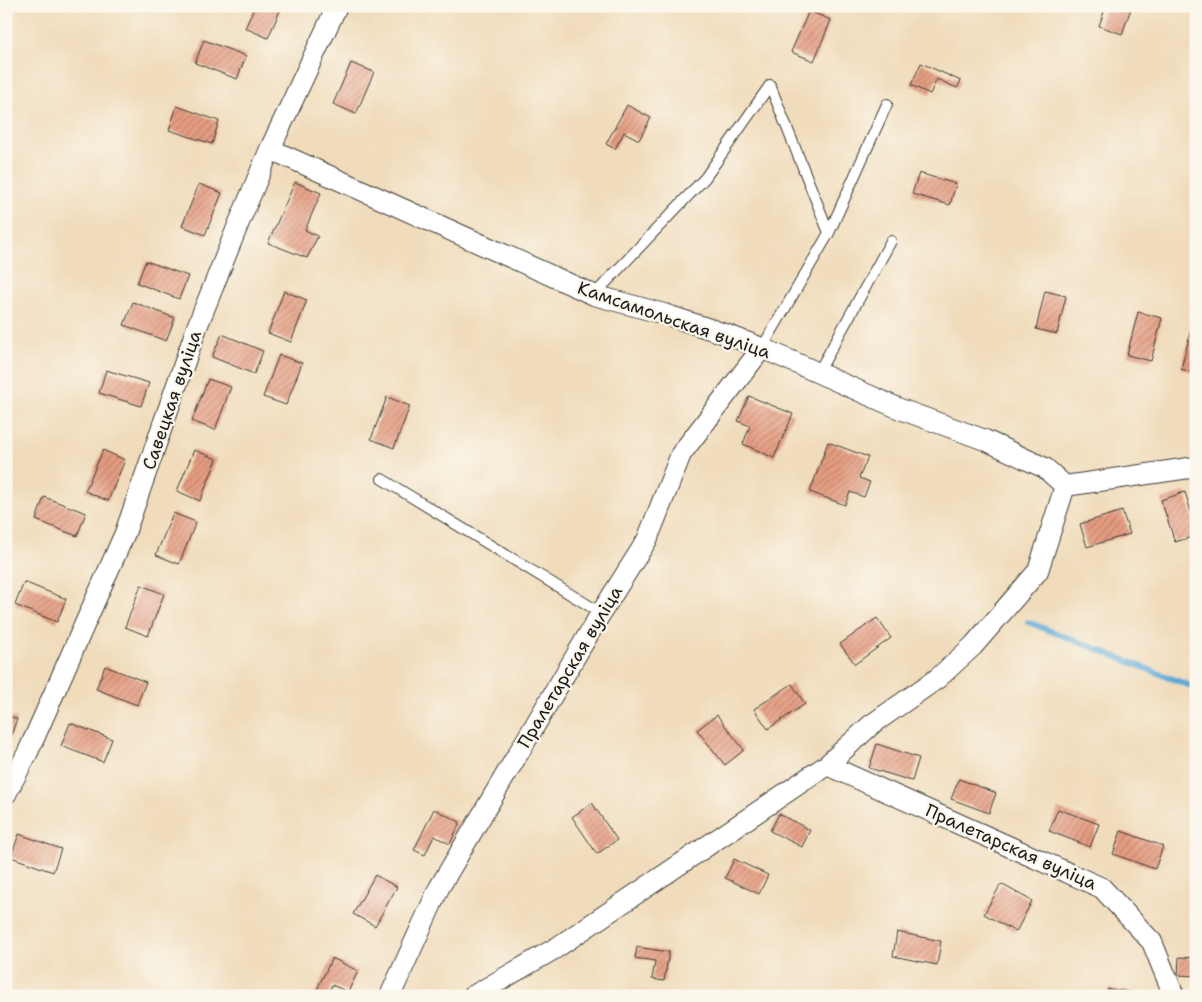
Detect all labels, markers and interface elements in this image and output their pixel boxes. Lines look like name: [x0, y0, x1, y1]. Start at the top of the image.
street label: Камсамольская вуліца: [574, 276, 774, 364]
street label: Савецкая вуліца: [137, 327, 207, 473]
street label: Пралетарская вуліца: [512, 581, 628, 753]
street label: Пралетарская вуліца: [921, 798, 1101, 896]

